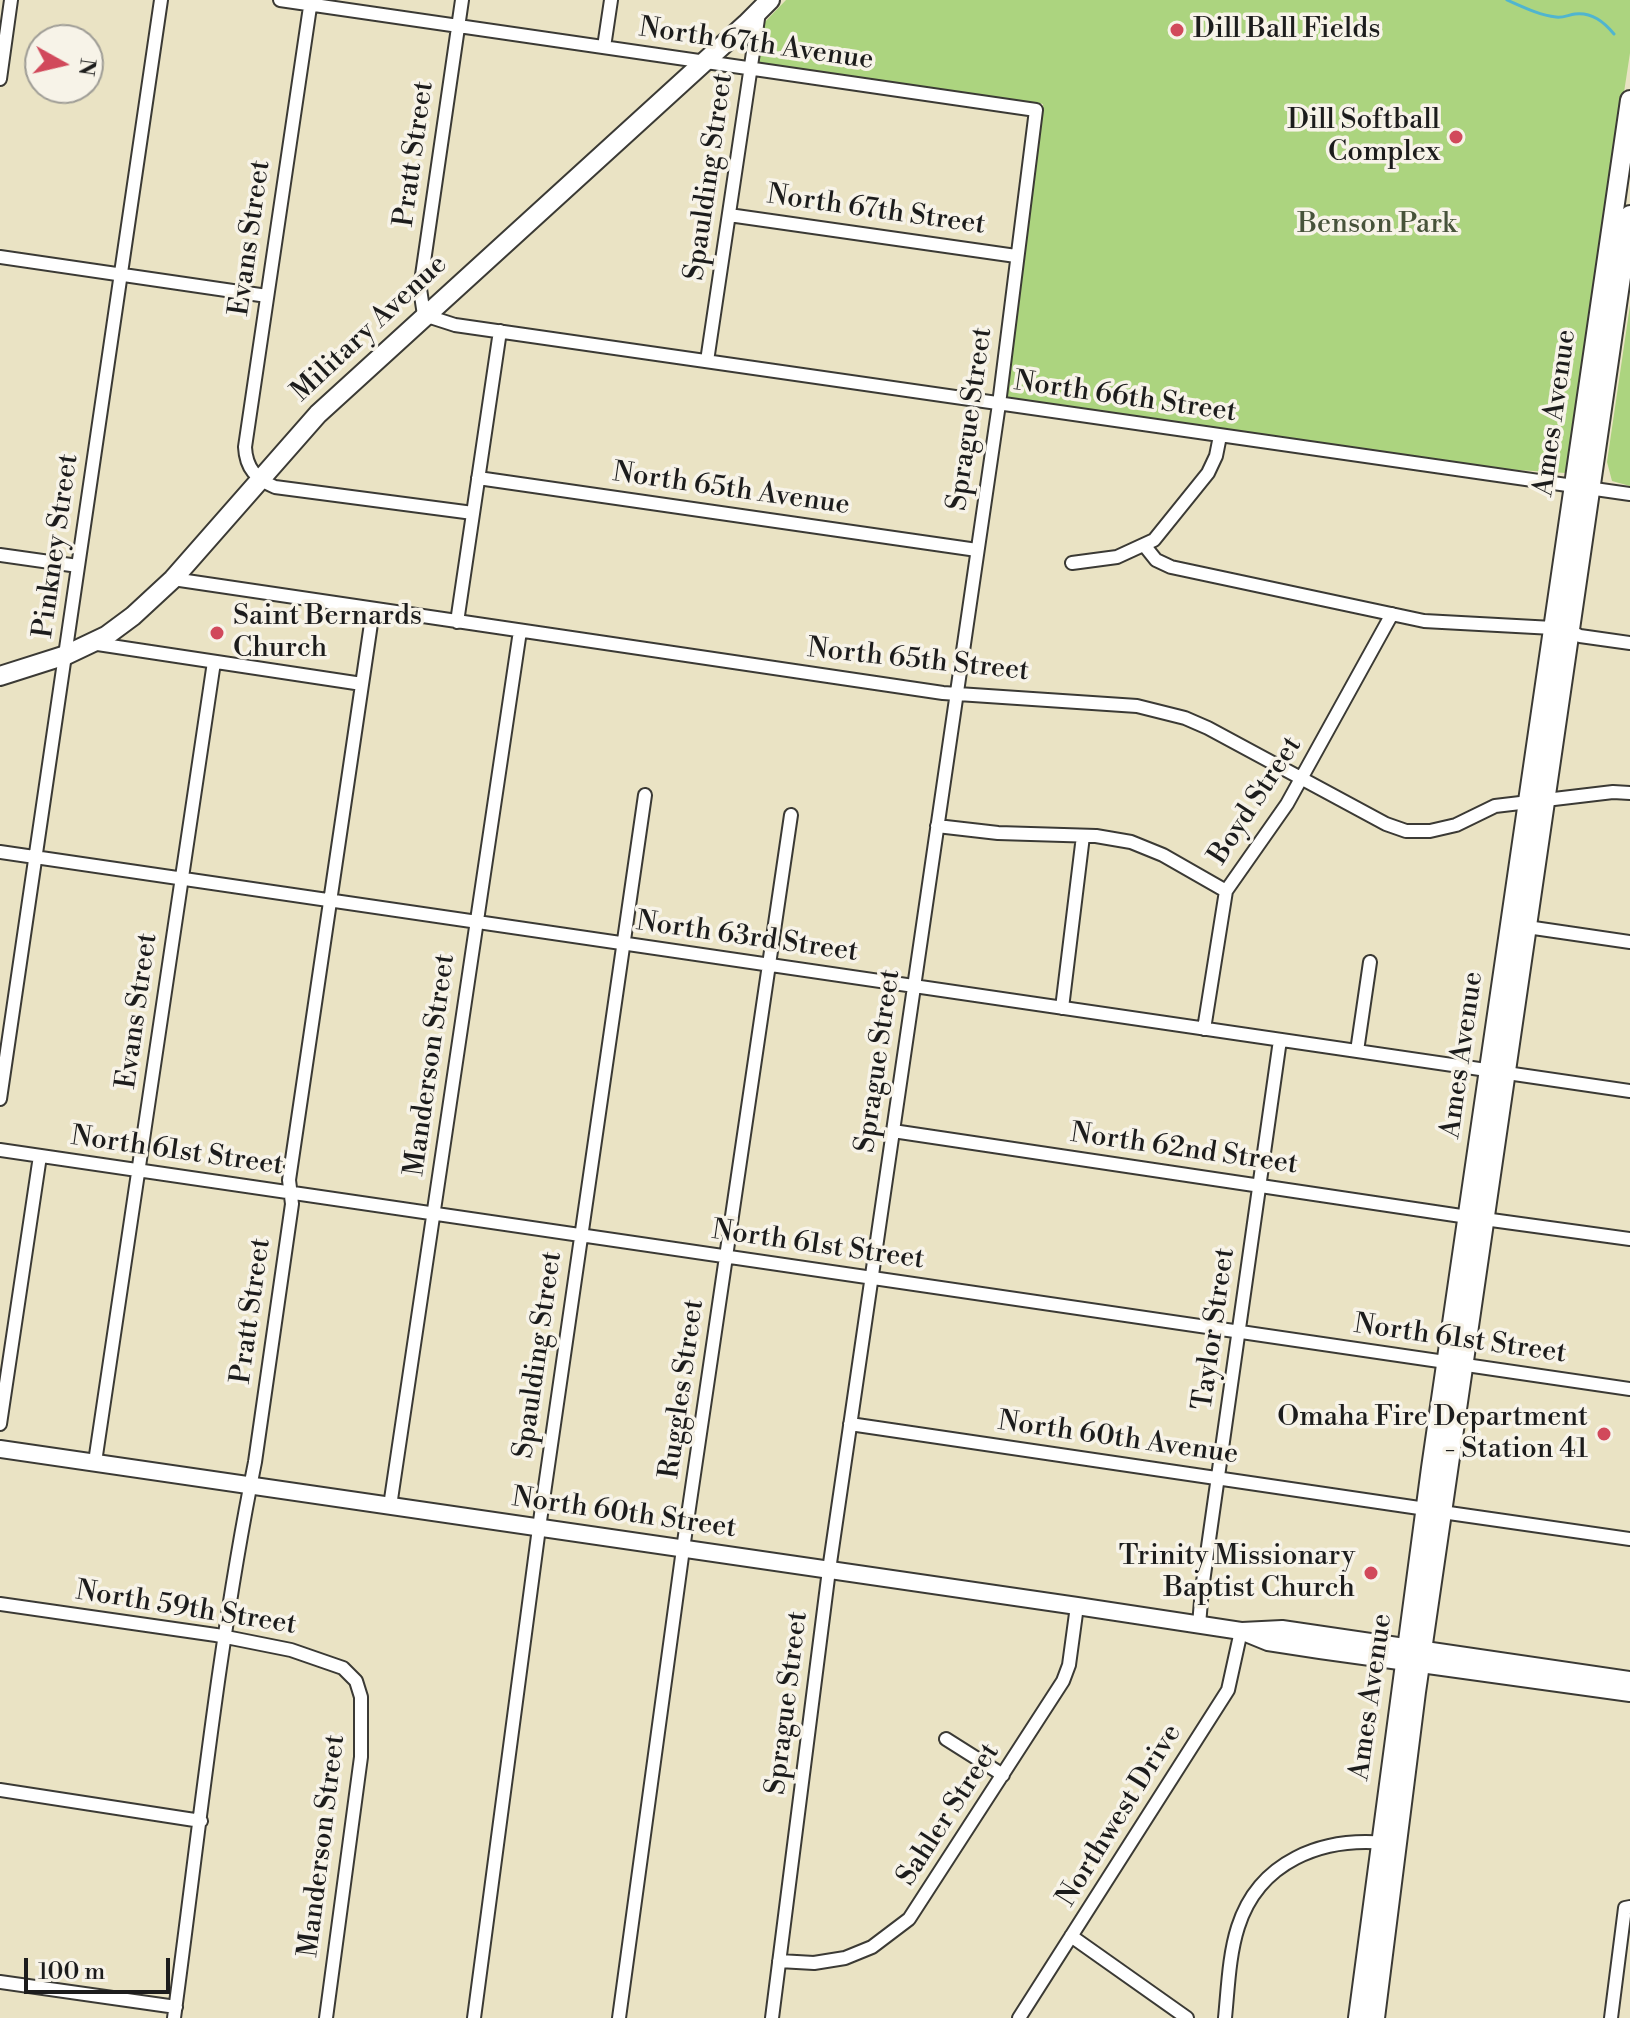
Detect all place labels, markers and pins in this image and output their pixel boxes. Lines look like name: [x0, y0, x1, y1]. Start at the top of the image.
place label: Dill Ball Fields: [1193, 13, 1380, 47]
marker: Dill Ball Fields: [1168, 21, 1186, 39]
place label: Dill Softball Complex: [1287, 104, 1440, 170]
marker: Dill Softball Complex: [1447, 128, 1465, 146]
place label: Saint Bernards Church: [233, 600, 422, 666]
marker: Saint Bernards Church: [208, 624, 226, 642]
place label: Omaha Fire Department - Station 41: [1277, 1401, 1588, 1467]
marker: Omaha Fire Department - Station 41: [1595, 1425, 1613, 1443]
place label: Trinity Missionary Baptist Church: [1119, 1540, 1355, 1606]
marker: Trinity Missionary Baptist Church: [1362, 1564, 1380, 1582]

